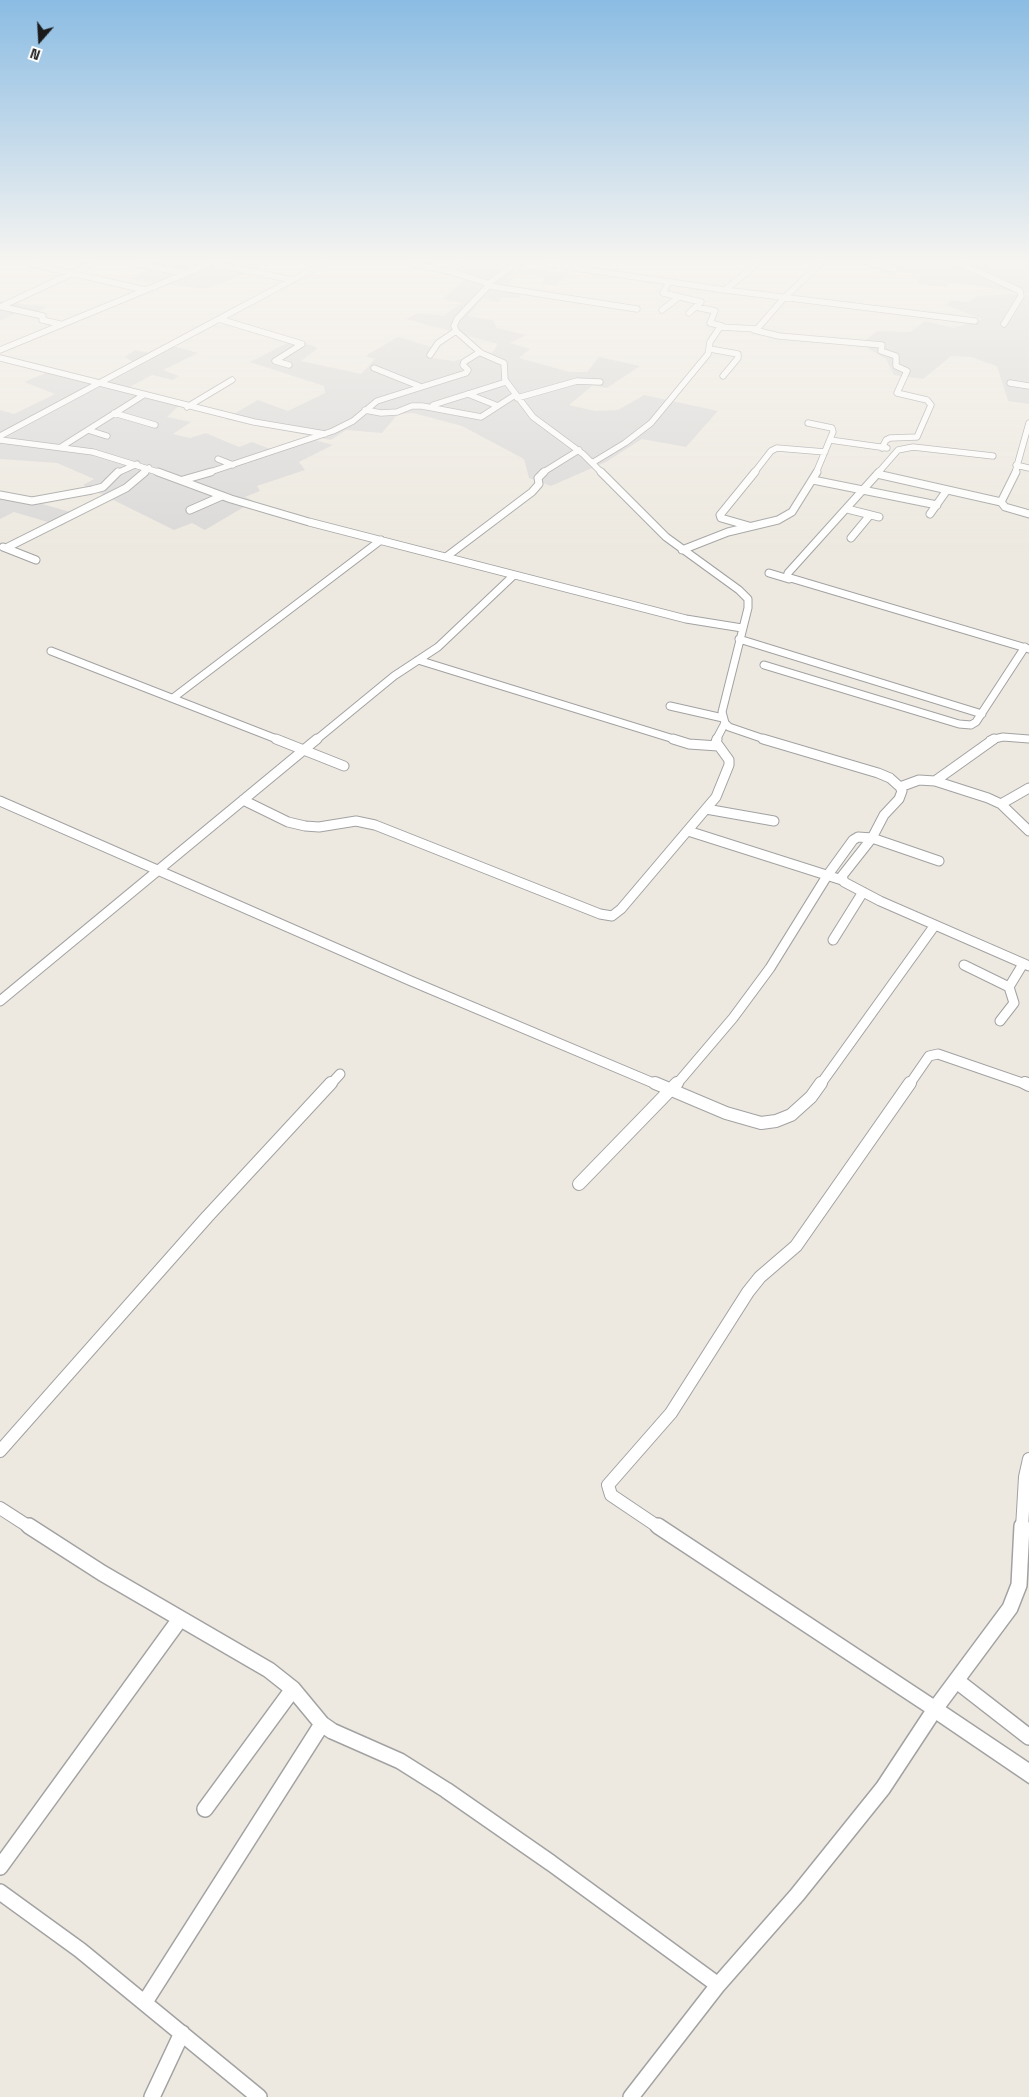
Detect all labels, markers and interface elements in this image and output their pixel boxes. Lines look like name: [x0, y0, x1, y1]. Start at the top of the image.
north arrow: [15, 15, 65, 65]
text: N: [28, 44, 42, 64]

